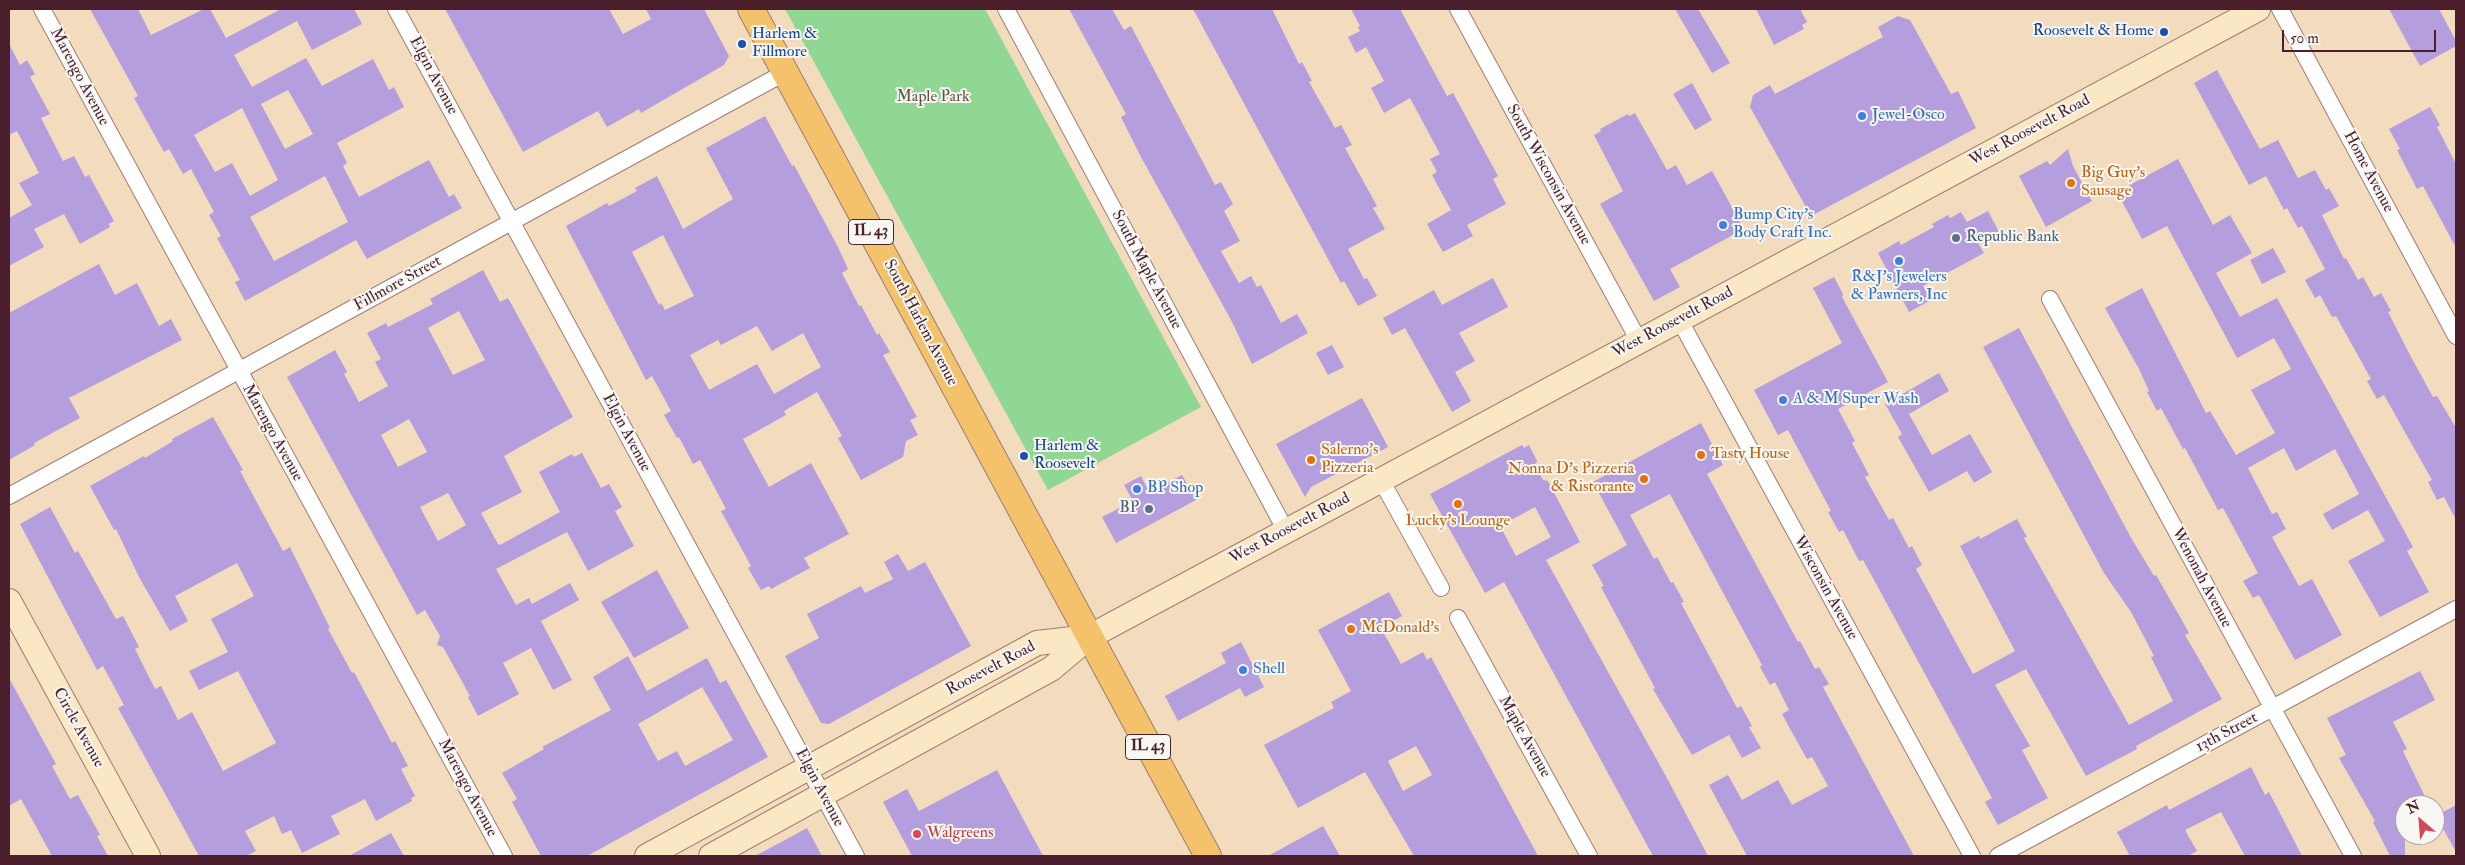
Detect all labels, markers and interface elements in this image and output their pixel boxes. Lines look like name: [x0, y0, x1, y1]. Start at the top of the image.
scale bar: [2285, 20, 2439, 52]
place label: Roosevelt & Home: [2033, 22, 2154, 42]
street label: Marengo Avenue: [45, 25, 113, 129]
place label: Harlem & Fillmore: [752, 25, 817, 63]
marker: Roosevelt & Home: [2158, 26, 2170, 38]
text: 50 m: [2290, 29, 2319, 48]
street label: Elgin Avenue: [404, 34, 462, 118]
marker: Harlem & Fillmore: [736, 38, 748, 50]
park label: Maple Park: [896, 88, 970, 108]
street label: West Roosevelt Road: [1966, 91, 2094, 171]
street label: South Wisconsin Avenue: [1501, 101, 1595, 249]
place label: Jewel-Osco: [1872, 106, 1945, 126]
marker: Jewel-Osco: [1856, 110, 1868, 122]
street label: Home Avenue: [2339, 128, 2397, 216]
place label: Big Guy's Sausage: [2081, 164, 2145, 202]
marker: Big Guy's Sausage: [2065, 177, 2077, 189]
place label: Bump City's Body Craft Inc.: [1733, 206, 1832, 244]
street label: South Maple Avenue: [1107, 207, 1185, 333]
marker: Bump City's Body Craft Inc.: [1717, 219, 1729, 231]
road number: IL 43: [848, 220, 894, 244]
place label: Republic Bank: [1966, 228, 2059, 248]
marker: Republic Bank: [1950, 232, 1962, 244]
street label: Fillmore Street: [351, 252, 445, 316]
marker: R&J's Jewelers & Pawners, Inc: [1893, 255, 1905, 267]
street label: South Harlem Avenue: [879, 257, 961, 389]
place label: R&J's Jewelers & Pawners, Inc: [1851, 268, 1947, 306]
street label: West Roosevelt Road: [1609, 283, 1737, 363]
street label: Marengo Avenue: [237, 381, 307, 485]
place label: A & M Super Wash: [1793, 390, 1919, 410]
street label: Elgin Avenue: [597, 391, 655, 475]
marker: A & M Super Wash: [1777, 394, 1789, 406]
place label: Harlem & Roosevelt: [1034, 437, 1099, 475]
place label: Salerno's Pizzeria: [1321, 441, 1378, 479]
place label: Tasty House: [1711, 445, 1790, 465]
marker: Tasty House: [1695, 449, 1707, 461]
marker: Harlem & Roosevelt: [1018, 450, 1030, 462]
marker: Salerno's Pizzeria: [1305, 454, 1317, 466]
place label: Nonna D's Pizzeria & Ristorante: [1508, 460, 1634, 498]
marker: Nonna D's Pizzeria & Ristorante: [1638, 473, 1650, 485]
place label: BP Shop: [1147, 479, 1203, 499]
marker: BP Shop: [1131, 483, 1143, 495]
street label: West Roosevelt Road: [1226, 489, 1354, 569]
marker: Lucky's Lounge: [1452, 498, 1464, 510]
place label: BP: [1119, 499, 1139, 519]
marker: BP: [1143, 503, 1155, 515]
place label: Lucky's Lounge: [1406, 512, 1510, 532]
street label: Wenonah Avenue: [2167, 525, 2235, 631]
street label: Wisconsin Avenue: [1788, 533, 1862, 643]
place label: McDonald's: [1361, 619, 1439, 639]
marker: McDonald's: [1345, 623, 1357, 635]
street label: Roosevelt Road: [943, 637, 1039, 701]
place label: Shell: [1253, 660, 1285, 680]
marker: Shell: [1237, 664, 1249, 676]
street label: Circle Avenue: [48, 685, 108, 771]
street label: Maple Avenue: [1494, 693, 1554, 781]
street label: 13th Street: [2193, 709, 2261, 757]
road number: IL 43: [1126, 734, 1170, 760]
street label: Marengo Avenue: [433, 736, 501, 840]
street label: Elgin Avenue: [790, 746, 848, 830]
north arrow: [2395, 795, 2445, 845]
text: N: [2404, 797, 2423, 818]
place label: Walgreens: [927, 824, 993, 844]
marker: Walgreens: [911, 828, 923, 840]

